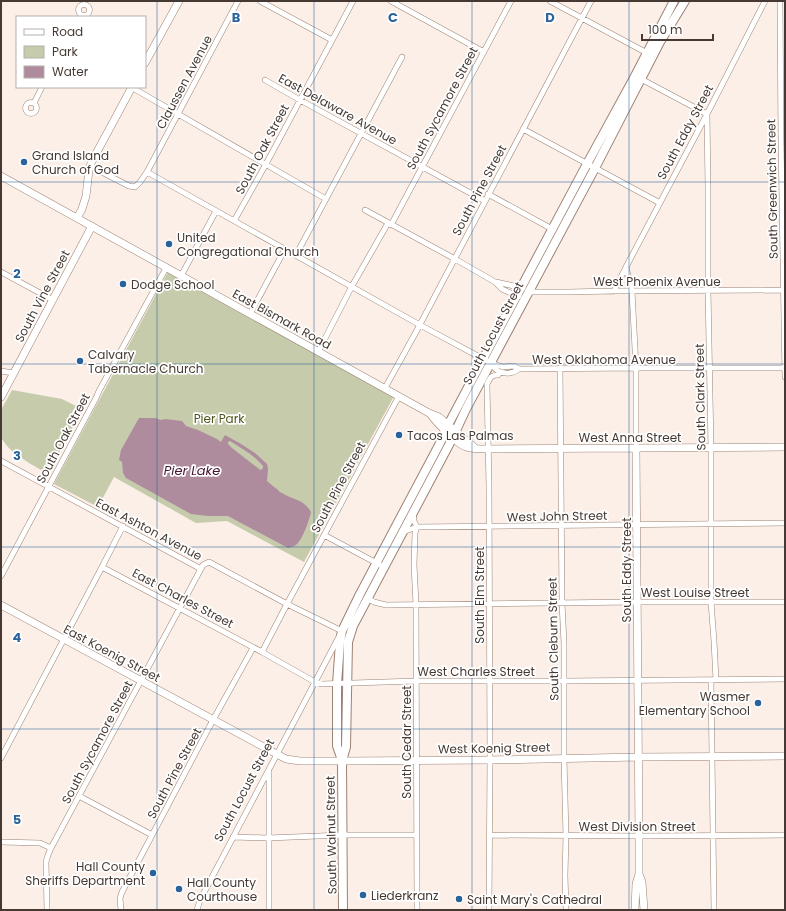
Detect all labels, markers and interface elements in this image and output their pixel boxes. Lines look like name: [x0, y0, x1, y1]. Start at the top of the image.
text: B: [232, 8, 241, 27]
text: C: [388, 8, 398, 27]
text: D: [545, 8, 555, 27]
legend: [16, 16, 146, 88]
scale bar: [642, 16, 713, 42]
text: 100 m: [648, 21, 682, 38]
text: Road: [52, 23, 83, 40]
street label: Claussen Avenue: [152, 32, 216, 132]
text: Park: [52, 43, 79, 60]
street label: South Sycamore Street: [402, 43, 482, 173]
text: Water: [52, 63, 89, 80]
street label: East Delaware Avenue: [276, 69, 400, 149]
street label: South Eddy Street: [653, 82, 717, 182]
street label: South Oak Street: [231, 101, 293, 197]
street label: South Greenwich Street: [762, 119, 782, 259]
street label: South Pine Street: [448, 141, 510, 239]
place label: Grand Island Church of God: [32, 147, 119, 178]
marker: Grand Island Church of God: [19, 157, 29, 167]
place label: United Congregational Church: [177, 229, 319, 260]
marker: United Congregational Church: [164, 239, 174, 249]
street label: South Vine Street: [11, 247, 73, 345]
text: 2: [13, 264, 21, 283]
street label: West Phoenix Avenue: [593, 273, 721, 290]
place label: Dodge School: [131, 276, 214, 293]
street label: South Locust Street: [459, 278, 527, 388]
marker: Dodge School: [118, 279, 128, 289]
street label: East Bismark Road: [230, 285, 334, 353]
street label: South Clark Street: [691, 343, 709, 451]
place label: Calvary Tabernacle Church: [88, 346, 203, 377]
street label: West Oklahoma Avenue: [532, 351, 676, 368]
marker: Calvary Tabernacle Church: [75, 356, 85, 366]
street label: South Oak Street: [32, 390, 94, 486]
park label: Pier Park: [194, 410, 245, 427]
place label: Tacos Las Palmas: [407, 427, 514, 444]
street label: West Anna Street: [579, 429, 681, 446]
marker: Tacos Las Palmas: [394, 430, 404, 440]
street label: South Pine Street: [307, 438, 369, 536]
text: 3: [13, 446, 21, 465]
water label: Pier Lake: [164, 461, 220, 480]
street label: East Ashton Avenue: [93, 494, 205, 564]
street label: West John Street: [506, 507, 608, 525]
street label: South Eddy Street: [618, 517, 635, 623]
street label: South Elm Street: [471, 546, 488, 644]
street label: East Charles Street: [129, 564, 237, 632]
street label: South Cleburn Street: [543, 577, 563, 701]
street label: West Louise Street: [641, 584, 749, 601]
street label: East Koenig Street: [61, 620, 163, 686]
text: 4: [13, 628, 22, 647]
street label: West Charles Street: [417, 663, 535, 680]
street label: South Sycamore Street: [57, 677, 137, 807]
street label: South Cedar Street: [398, 685, 415, 799]
place label: Wasmer Elementary School: [639, 688, 751, 719]
marker: Wasmer Elementary School: [753, 698, 763, 708]
street label: South Pine Street: [143, 724, 205, 822]
street label: South Locust Street: [210, 735, 278, 845]
street label: West Koenig Street: [438, 739, 550, 757]
street label: South Walnut Street: [321, 776, 341, 894]
text: 5: [13, 810, 21, 829]
street label: West Division Street: [578, 818, 696, 835]
place label: Hall County Sheriffs Department: [25, 858, 145, 889]
marker: Hall County Sheriffs Department: [148, 868, 158, 878]
place label: Hall County Courthouse: [187, 874, 257, 905]
marker: Hall County Courthouse: [174, 884, 184, 894]
place label: Liederkranz: [371, 887, 439, 904]
marker: Liederkranz: [358, 890, 368, 900]
place label: Saint Mary's Cathedral: [467, 891, 602, 908]
marker: Saint Mary's Cathedral: [454, 894, 464, 904]

